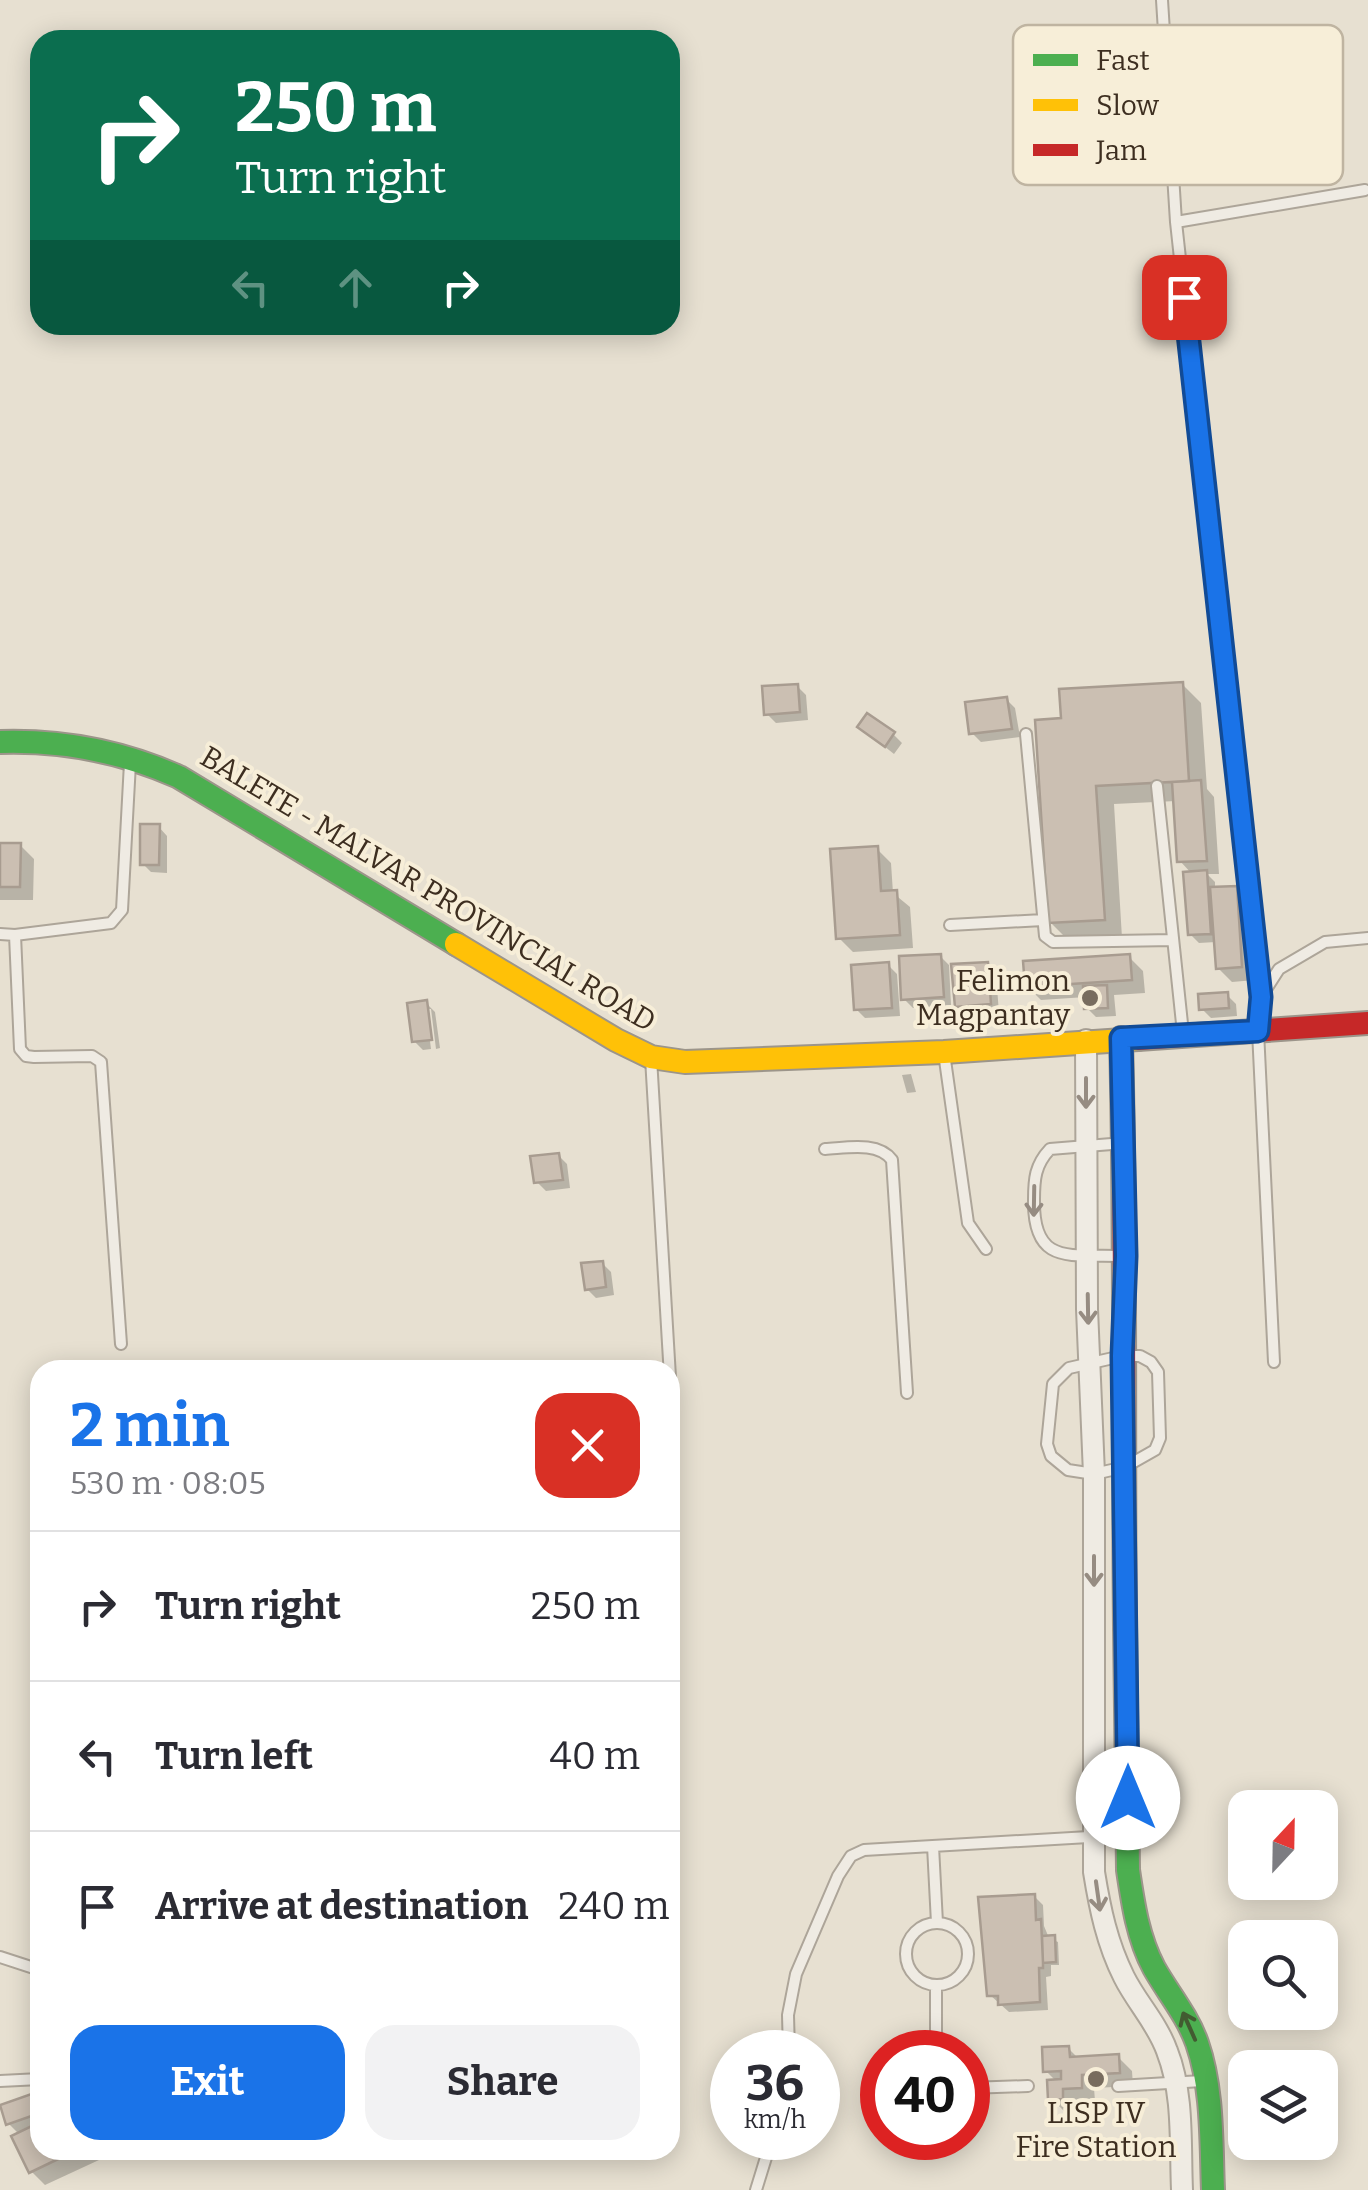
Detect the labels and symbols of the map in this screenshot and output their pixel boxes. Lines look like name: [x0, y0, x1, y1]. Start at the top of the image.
legend: [1013, 25, 1343, 185]
text: Fast: [1096, 44, 1150, 77]
text: Slow: [1096, 89, 1159, 122]
text: Jam: [1095, 134, 1147, 167]
pin: [1142, 255, 1227, 340]
street label: BALETE - MALVAR PROVINCIAL ROAD: [194, 738, 662, 1040]
place label: Felimon Magpantay: [916, 963, 1070, 1033]
marker: Felimon Magpantay: [1079, 987, 1101, 1009]
one-way arrow: [1076, 1076, 1096, 1108]
one-way arrow: [1024, 1184, 1044, 1216]
one-way arrow: [1078, 1293, 1097, 1325]
one-way arrow: [1084, 1554, 1104, 1587]
position arrow: [1076, 1746, 1180, 1850]
north arrow: [1228, 1790, 1338, 1900]
one-way arrow: [1089, 1879, 1107, 1912]
one-way arrow: [1179, 2012, 1198, 2042]
speed limit sign: 40: [860, 2030, 990, 2160]
marker: LISP IV Fire Station: [1085, 2068, 1107, 2090]
place label: LISP IV Fire Station: [1016, 2095, 1176, 2165]

